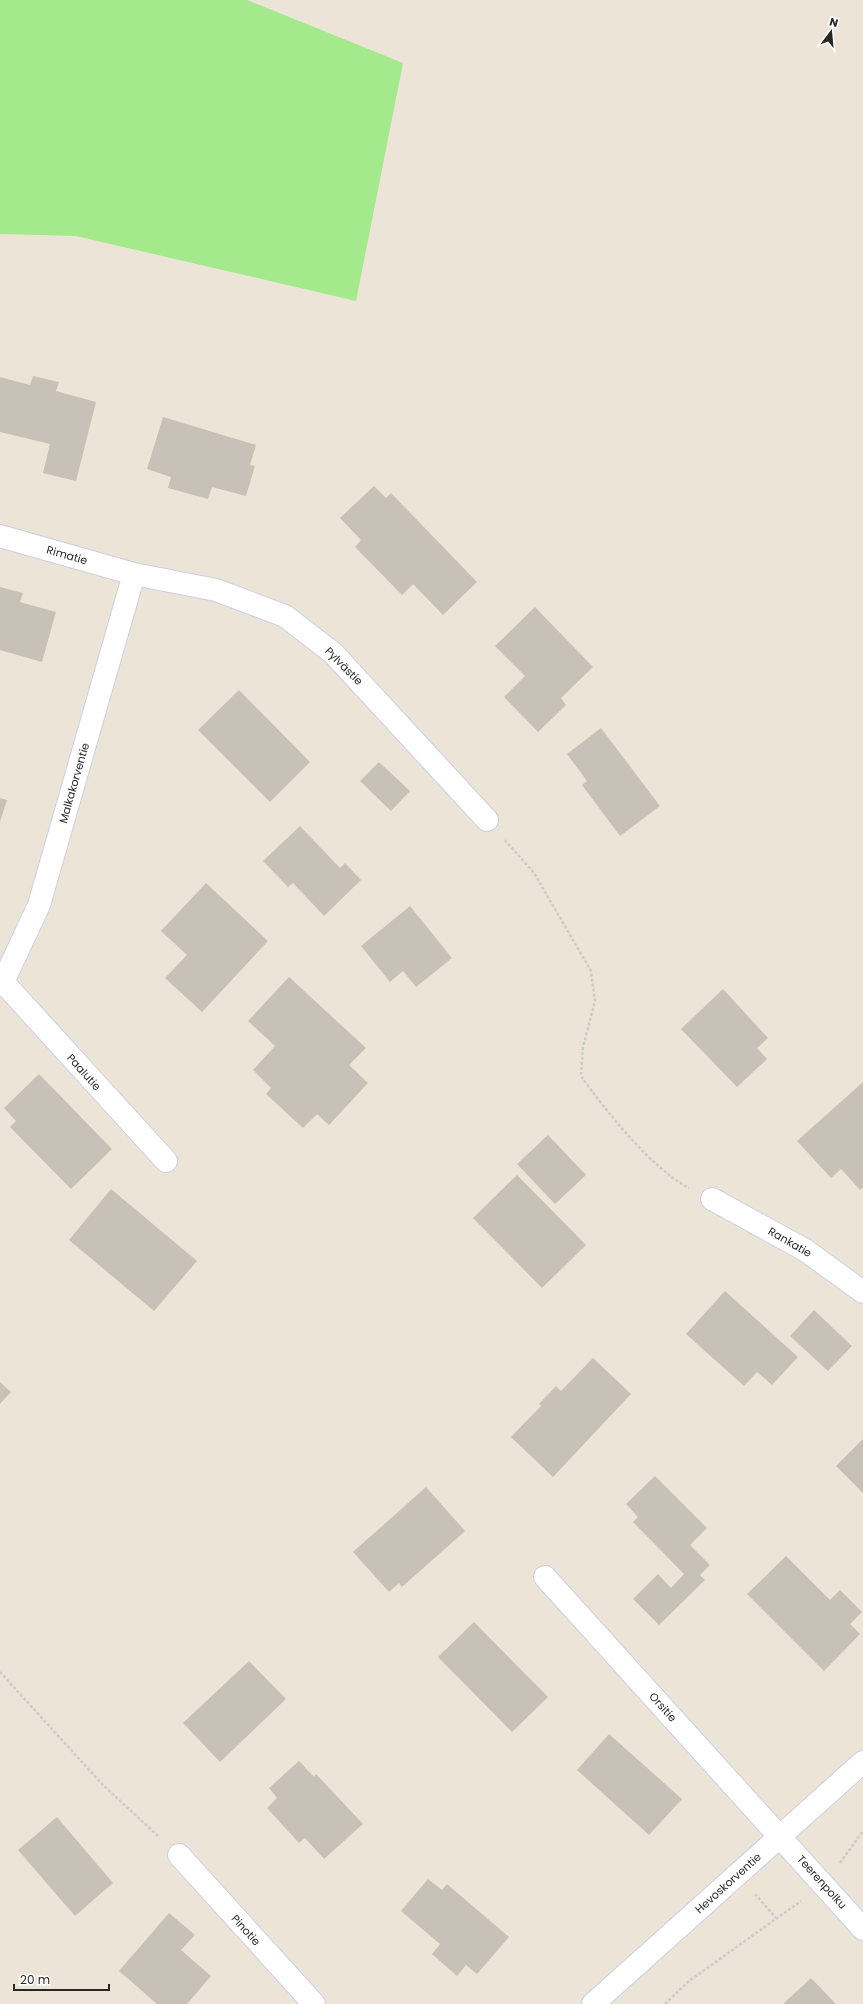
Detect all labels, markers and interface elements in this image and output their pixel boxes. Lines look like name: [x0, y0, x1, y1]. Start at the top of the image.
north arrow: [811, 12, 851, 52]
text: N: [828, 14, 840, 31]
street label: Rimatie: [45, 542, 89, 568]
street label: Pylvästie: [321, 643, 367, 689]
street label: Malkakorventie: [55, 741, 93, 825]
street label: Paalutie: [63, 1050, 105, 1094]
street label: Rankatie: [765, 1223, 815, 1261]
street label: Orsitie: [645, 1689, 681, 1725]
street label: Hevoskorventie: [692, 1849, 765, 1917]
street label: Teerenpolku: [793, 1852, 851, 1912]
street label: Pinotie: [228, 1911, 264, 1949]
scale bar: [14, 1966, 109, 1992]
text: 20 m: [20, 1971, 50, 1988]

